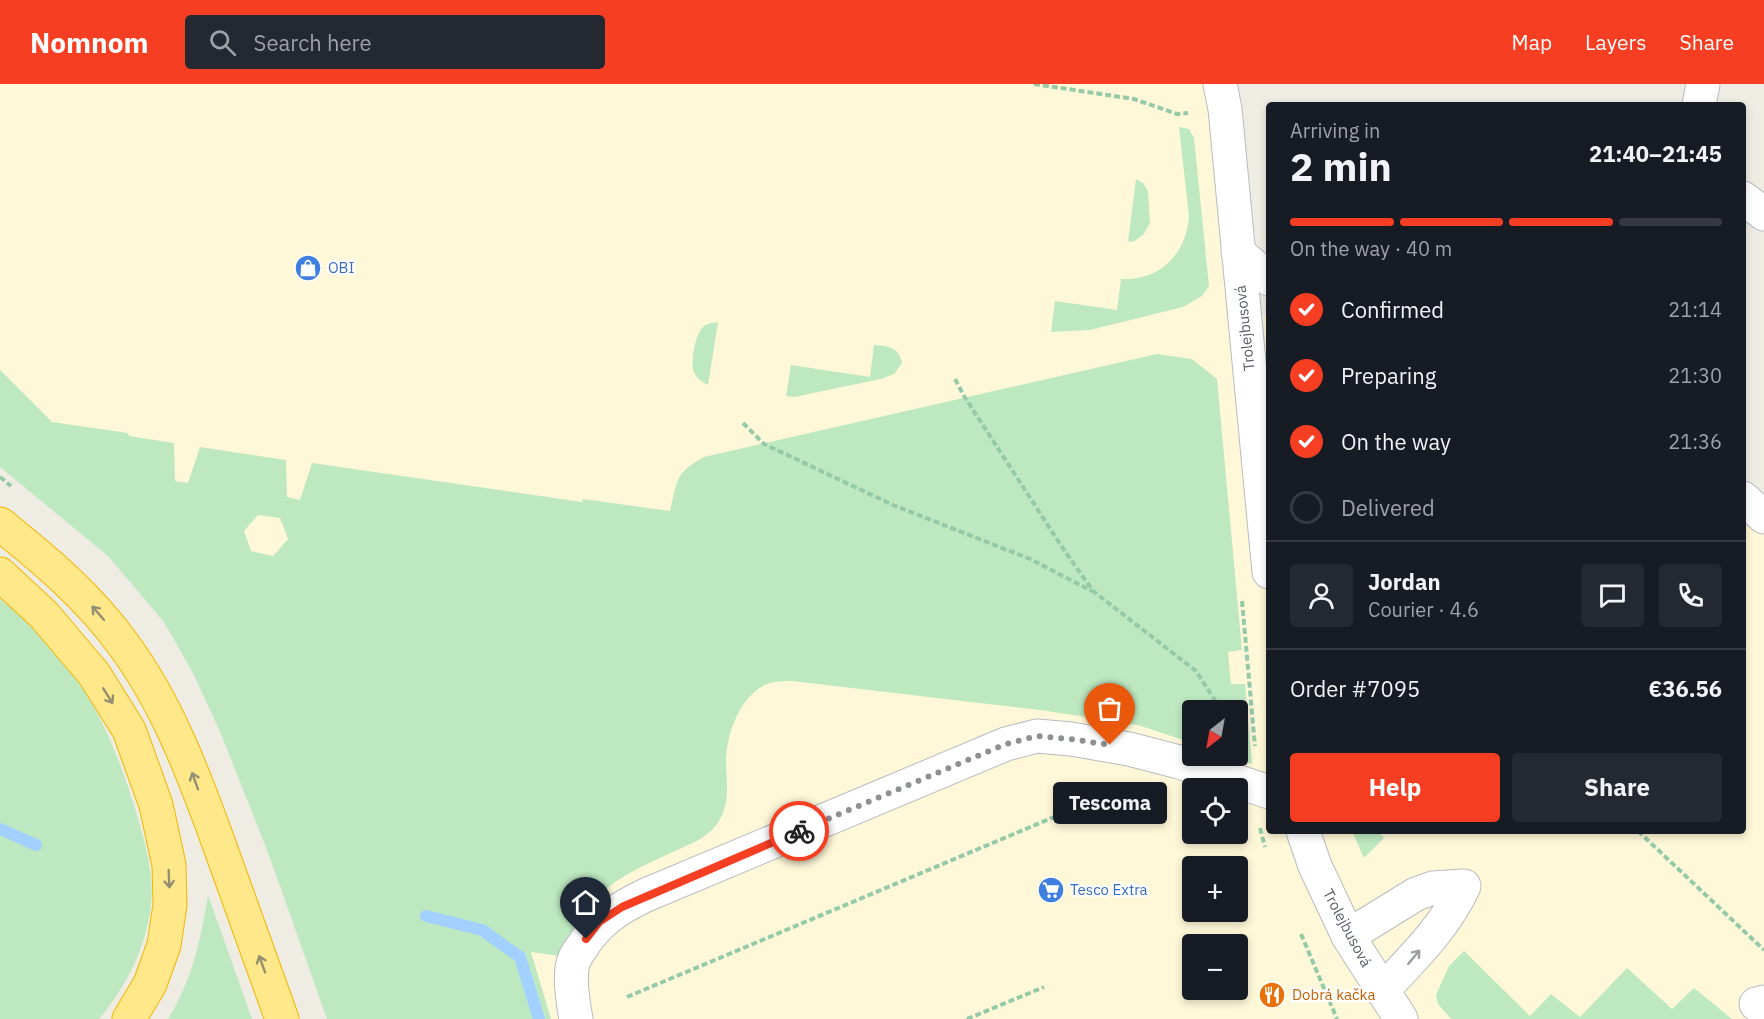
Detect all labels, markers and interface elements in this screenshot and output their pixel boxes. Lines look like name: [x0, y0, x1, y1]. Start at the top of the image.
search box: [185, 15, 605, 69]
text: Nomnom: [30, 24, 149, 61]
icon: search: [206, 26, 239, 59]
text: Search here: [254, 28, 372, 57]
text: Map: [1512, 28, 1552, 56]
text: Layers: [1585, 28, 1647, 56]
text: Share: [1680, 28, 1734, 56]
text: Arriving in: [1290, 117, 1380, 144]
text: 21:40–21:45: [1589, 139, 1722, 168]
text: 2 min: [1290, 141, 1392, 192]
text: On the way · 40 m: [1290, 235, 1452, 262]
shop icon: OBI: [293, 253, 323, 283]
place label: OBI: [328, 258, 354, 277]
street label: Trolejbusová: [1231, 284, 1258, 372]
icon: check: [1290, 293, 1323, 326]
text: Confirmed: [1341, 295, 1444, 324]
text: 21:14: [1668, 296, 1722, 323]
icon: check: [1290, 359, 1323, 392]
text: Preparing: [1341, 361, 1436, 390]
text: 21:30: [1668, 362, 1722, 389]
icon: check: [1290, 425, 1323, 458]
text: On the way: [1341, 427, 1451, 456]
text: 21:36: [1668, 428, 1722, 455]
text: Delivered: [1341, 493, 1435, 522]
button: person: [1290, 564, 1353, 627]
button: chat: [1581, 564, 1644, 627]
button: phone: [1659, 564, 1722, 627]
text: Jordan: [1368, 567, 1441, 596]
text: Courier · 4.6: [1368, 596, 1479, 623]
one-way arrow: [91, 606, 105, 621]
text: Order #7095: [1290, 674, 1420, 703]
text: €36.56: [1649, 674, 1722, 703]
pin: [1084, 683, 1135, 745]
one-way arrow: [102, 687, 114, 704]
icon: bag: [1093, 692, 1126, 725]
north arrow: [1182, 700, 1248, 766]
map controls: [1182, 700, 1248, 1000]
button: Help: [1290, 753, 1500, 822]
button: Share: [1512, 753, 1722, 822]
one-way arrow: [189, 772, 200, 790]
button: locate: [1182, 778, 1248, 844]
callout: Tescoma: [1053, 781, 1167, 823]
text: Tescoma: [1069, 789, 1151, 816]
courier: [769, 801, 829, 861]
icon: bike: [783, 815, 816, 848]
button: +: [1182, 856, 1248, 922]
one-way arrow: [164, 868, 175, 888]
supermarket icon: Tesco Extra: [1036, 875, 1066, 905]
pin: [560, 877, 611, 939]
place label: Tesco Extra: [1070, 880, 1148, 899]
street label: Trolejbusová: [1319, 885, 1376, 970]
icon: home: [569, 886, 602, 919]
button: −: [1182, 934, 1248, 1000]
one-way arrow: [1407, 949, 1420, 965]
one-way arrow: [255, 955, 266, 974]
restaurant icon: Dobrá kačka: [1257, 980, 1287, 1010]
place label: Dobrá kačka: [1292, 985, 1375, 1004]

